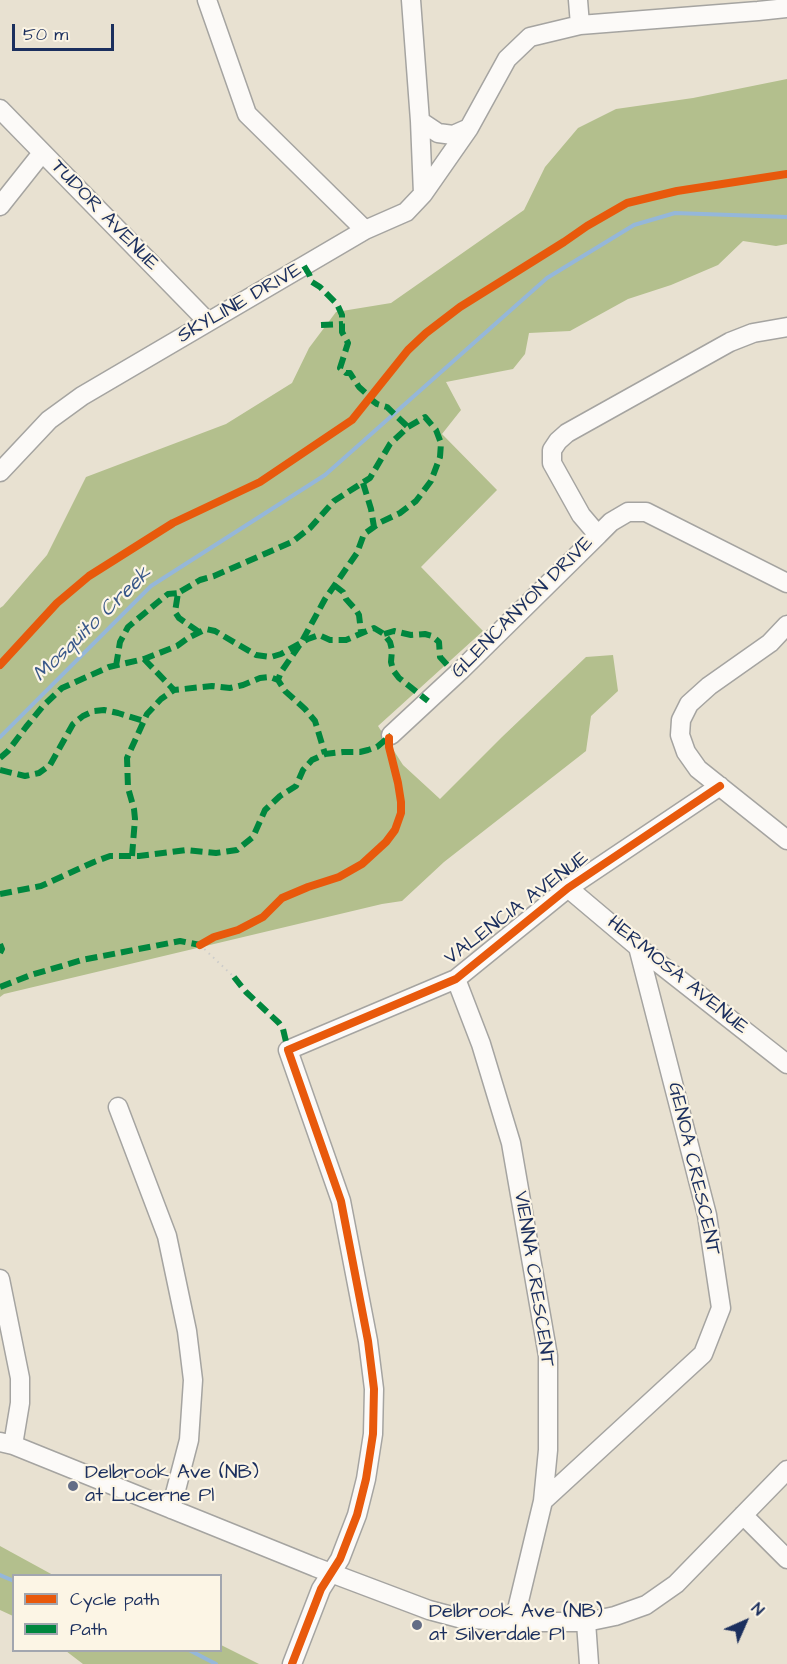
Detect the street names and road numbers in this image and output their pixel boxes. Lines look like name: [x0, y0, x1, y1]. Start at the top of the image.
street label: TUDOR AVENUE: [45, 155, 163, 277]
street label: SKYLINE DRIVE: [174, 259, 306, 349]
street label: GLENCANYON DRIVE: [447, 532, 599, 684]
street label: VALENCIA AVENUE: [440, 847, 594, 971]
street label: HERMOSA AVENUE: [602, 912, 752, 1040]
street label: GENOA CRESCENT: [661, 1080, 725, 1258]
street label: VIENNA CRESCENT: [507, 1190, 559, 1368]

